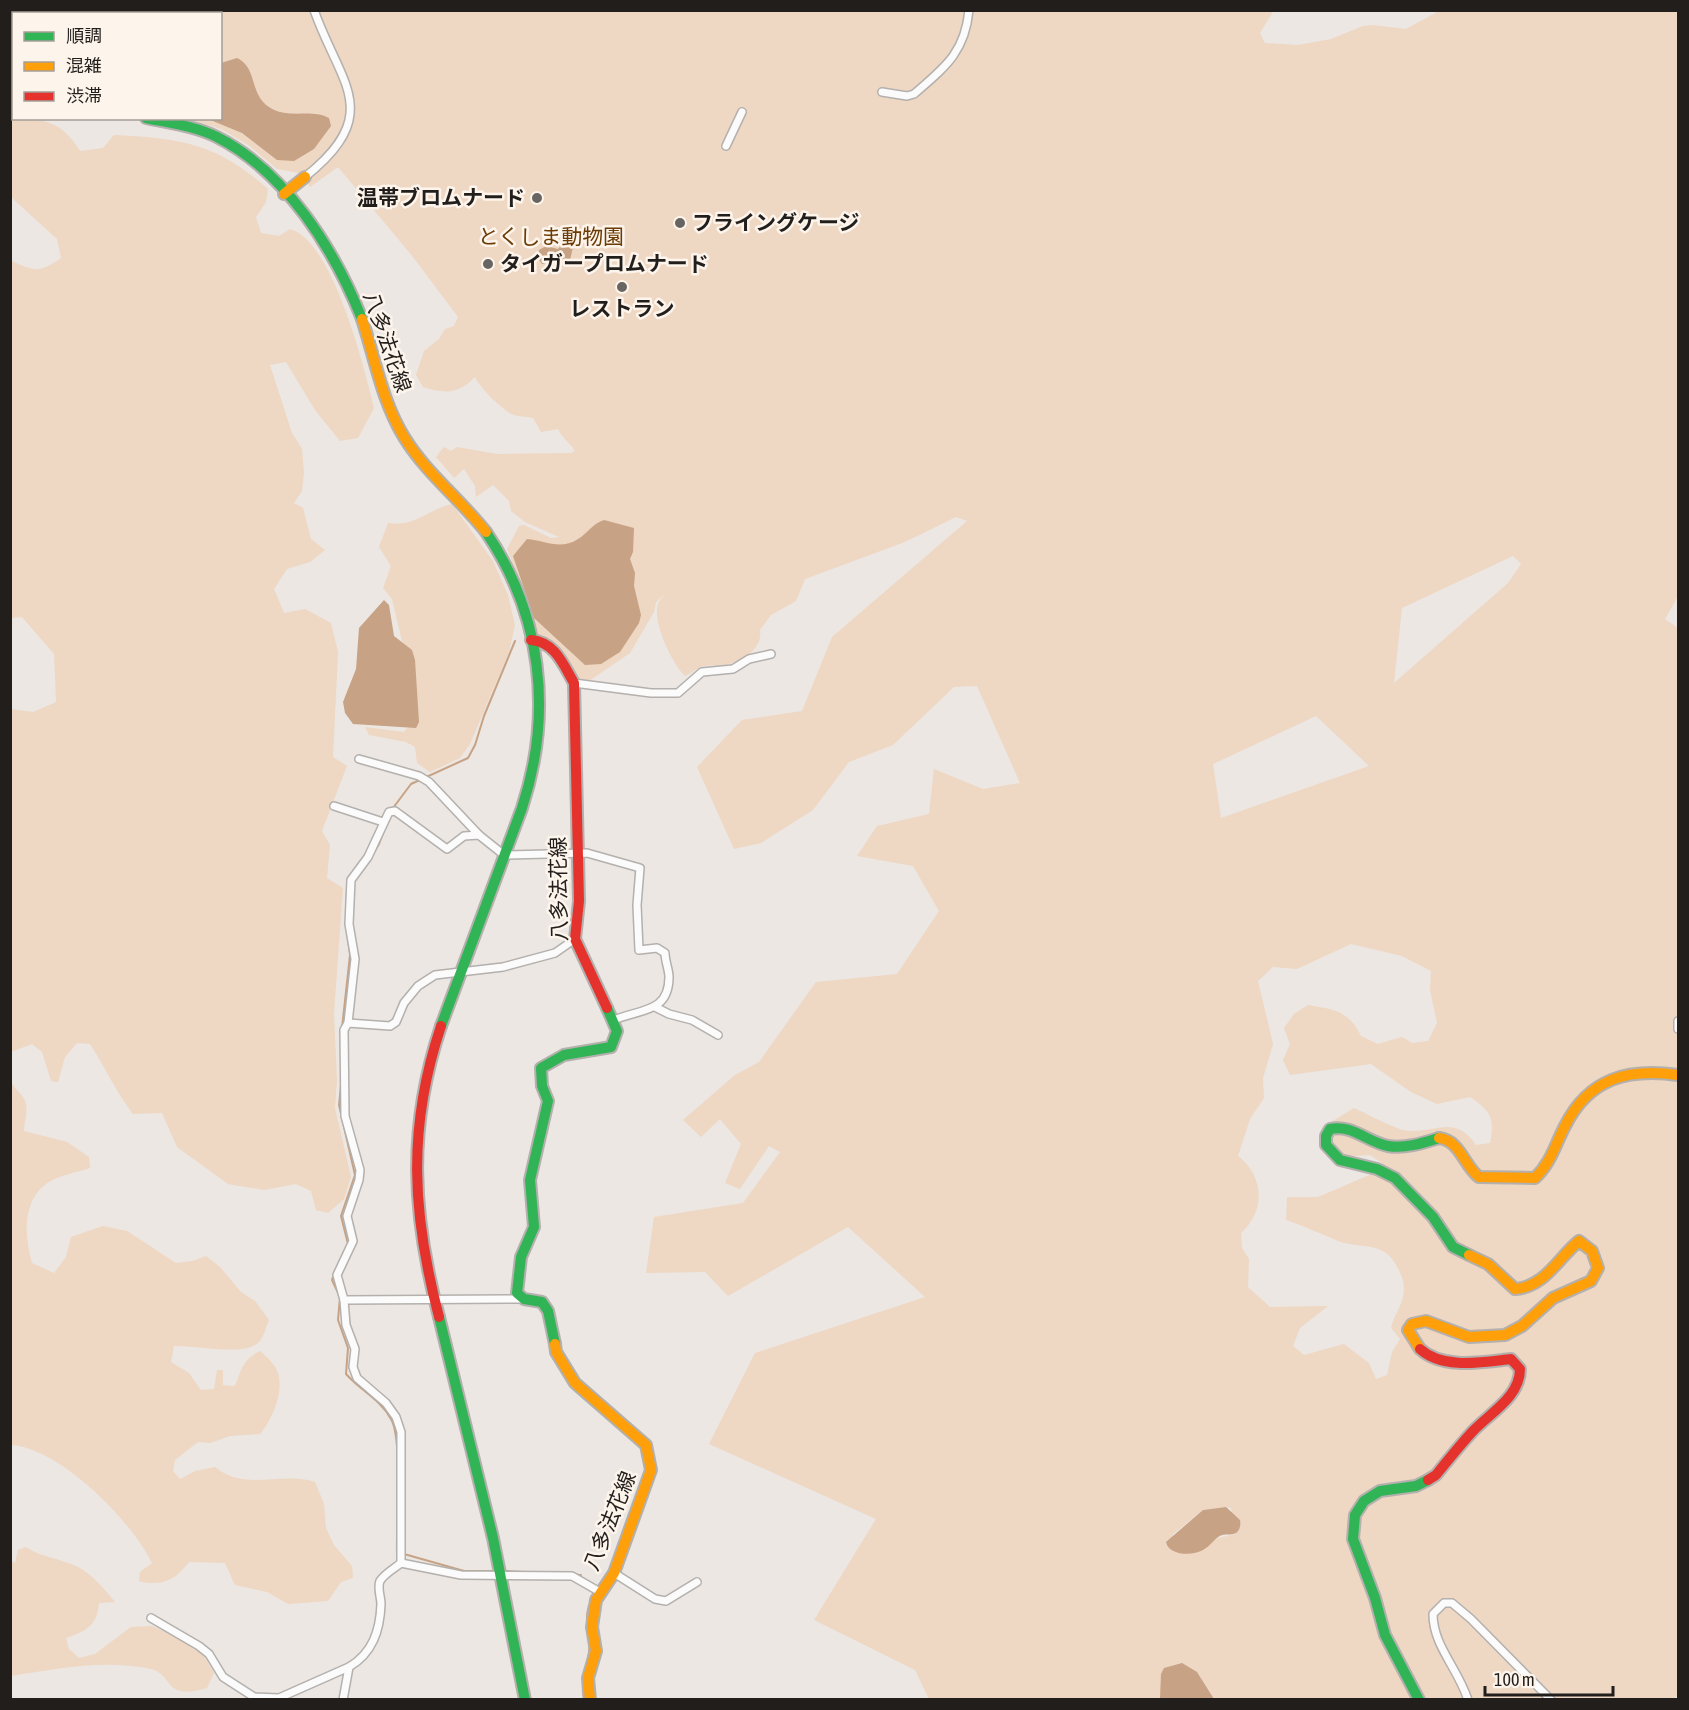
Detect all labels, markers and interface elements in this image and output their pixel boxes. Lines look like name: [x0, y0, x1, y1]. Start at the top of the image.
legend: [12, 12, 222, 120]
text: 順調: [66, 25, 102, 46]
text: 混雑: [66, 55, 102, 76]
text: 渋滞: [66, 85, 102, 106]
place label: 温帯ブロムナード: [357, 185, 525, 209]
marker: 温帯ブロムナード: [530, 191, 544, 205]
place label: フライングケージ: [692, 210, 860, 234]
marker: フライングケージ: [673, 216, 687, 230]
park label: とくしま動物園: [478, 224, 624, 248]
place label: タイガープロムナード: [500, 251, 709, 275]
marker: タイガープロムナード: [481, 257, 495, 271]
marker: レストラン: [615, 280, 629, 294]
street label: 八多法花線: [360, 288, 416, 395]
place label: レストラン: [570, 296, 675, 320]
street label: 八多法花線: [545, 836, 571, 942]
street label: 八多法花線: [578, 1467, 640, 1574]
scale bar: [1485, 1659, 1612, 1697]
text: 100 m: [1494, 1669, 1535, 1690]

